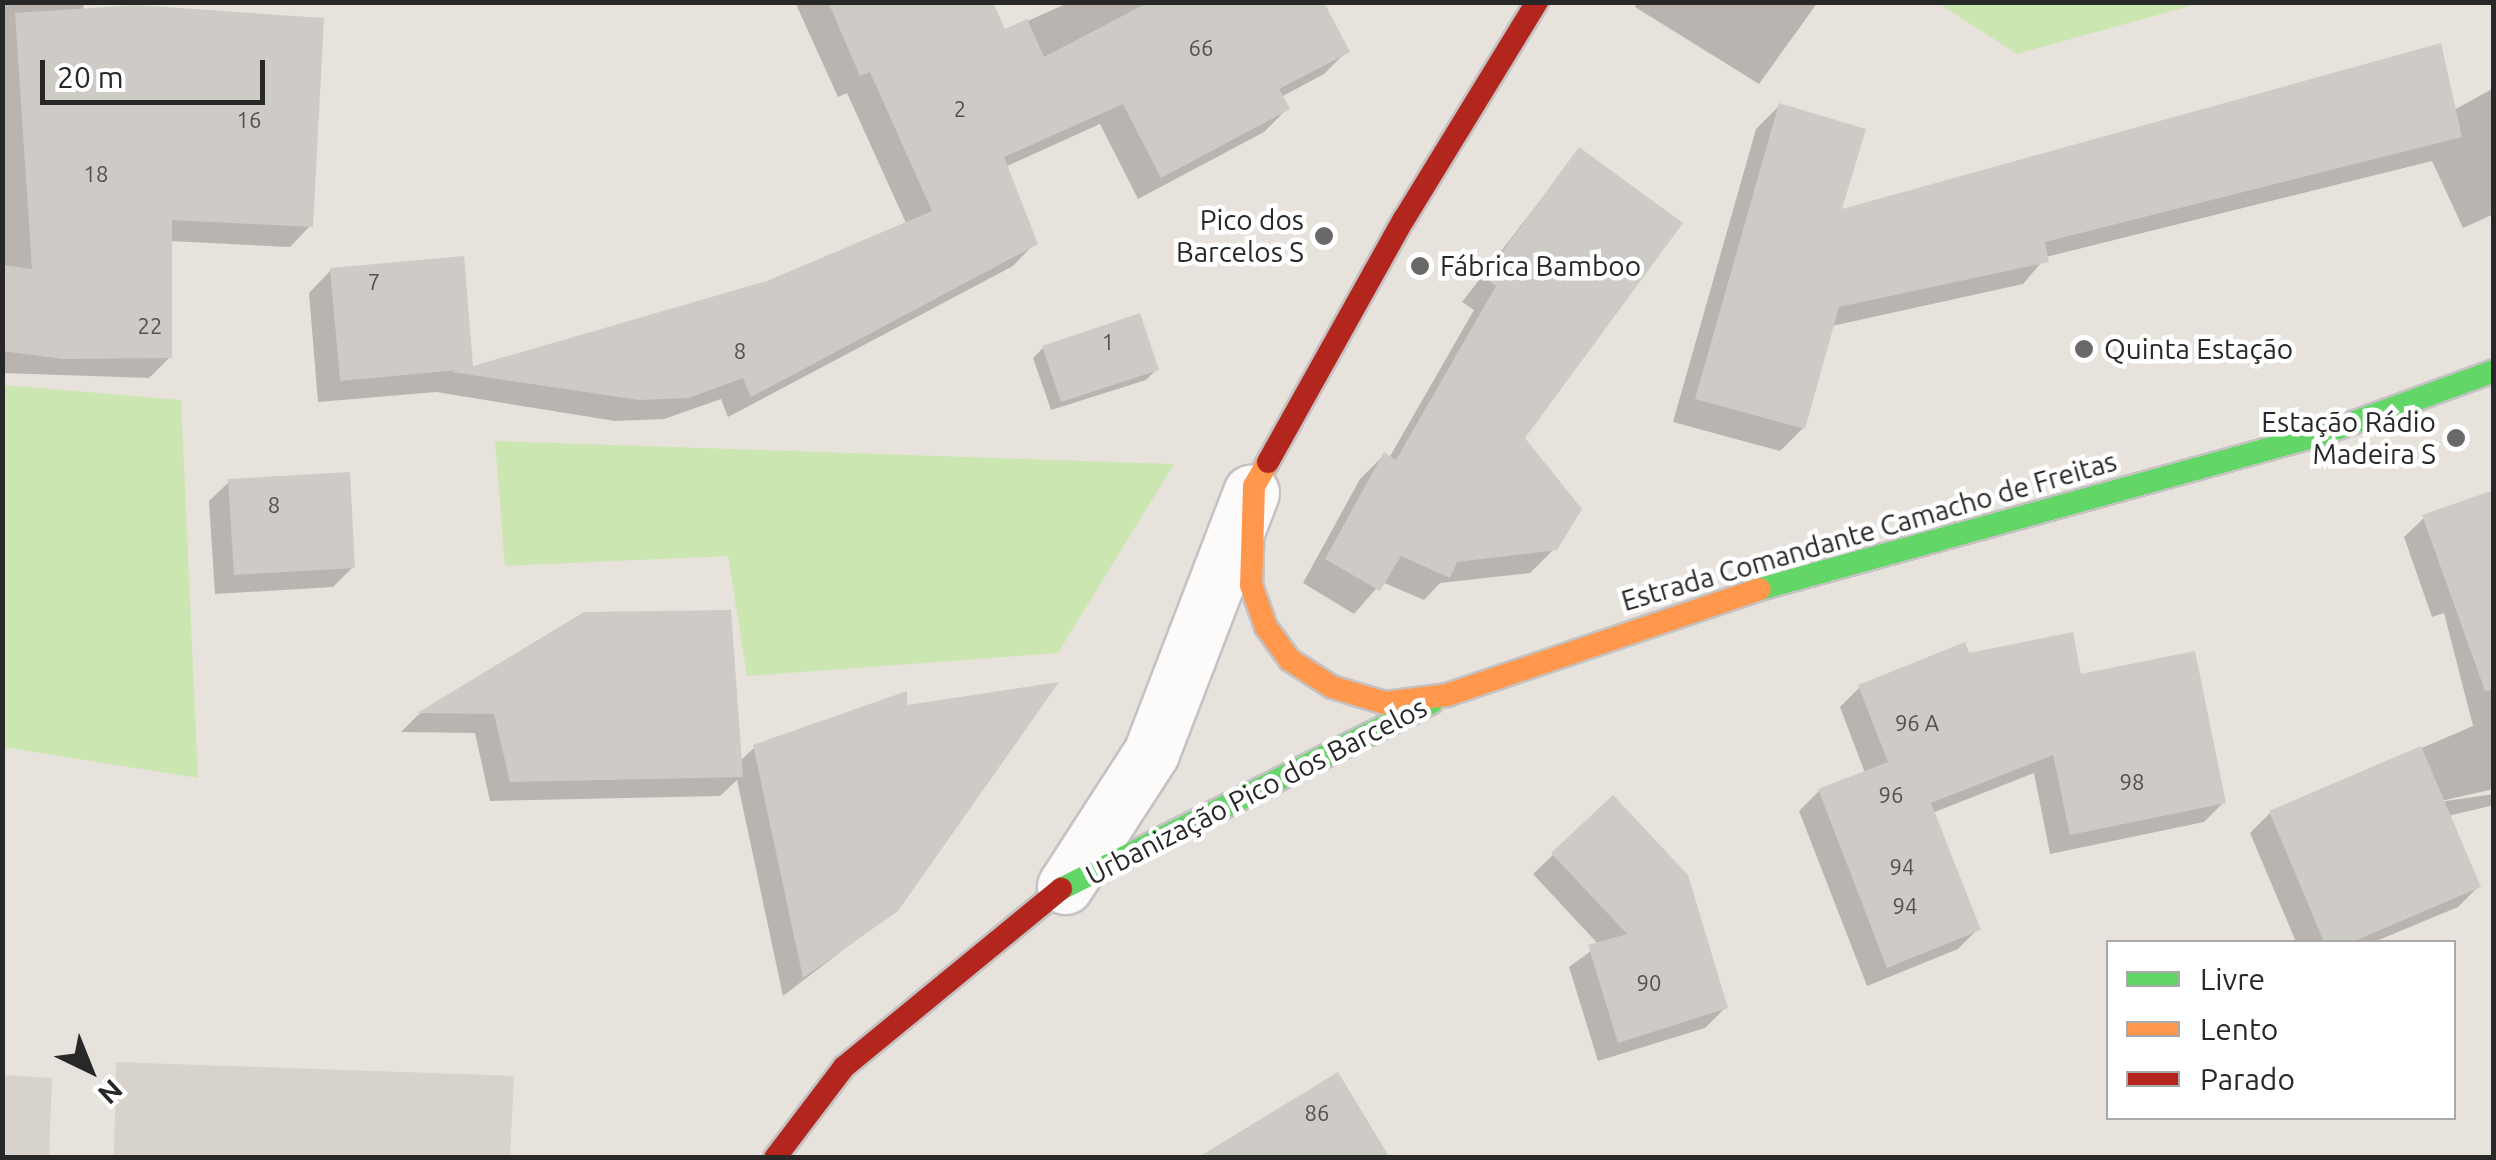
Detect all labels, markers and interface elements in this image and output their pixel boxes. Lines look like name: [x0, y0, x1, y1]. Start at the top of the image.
house number: 66: [1189, 35, 1213, 61]
scale bar: [45, 40, 270, 102]
text: 20 m: [57, 60, 124, 94]
house number: 2: [954, 96, 966, 122]
house number: 16: [237, 107, 261, 133]
house number: 18: [84, 161, 108, 187]
place label: Pico dos Barcelos S: [1176, 203, 1304, 269]
marker: Pico dos Barcelos S: [1313, 225, 1335, 247]
place label: Fábrica Bamboo: [1440, 249, 1641, 283]
marker: Fábrica Bamboo: [1409, 255, 1431, 277]
house number: 7: [368, 269, 380, 295]
house number: 22: [138, 313, 162, 339]
house number: 1: [1102, 329, 1114, 355]
place label: Quinta Estação: [2104, 332, 2293, 366]
house number: 8: [734, 338, 746, 364]
marker: Quinta Estação: [2073, 338, 2095, 360]
place label: Estação Rádio Madeira S: [2261, 405, 2436, 471]
marker: Estação Rádio Madeira S: [2445, 427, 2467, 449]
street label: Estrada Comandante Camacho de Freitas: [1618, 444, 2120, 618]
house number: 8: [268, 492, 280, 518]
street label: Urbanização Pico dos Barcelos: [1080, 690, 1432, 892]
house number: 96 A: [1895, 710, 1939, 736]
house number: 98: [2120, 769, 2144, 795]
house number: 96: [1879, 782, 1903, 808]
house number: 94: [1890, 854, 1914, 880]
house number: 94: [1893, 893, 1917, 919]
legend: [2106, 940, 2456, 1120]
text: Livre: [2200, 962, 2265, 996]
house number: 90: [1637, 970, 1661, 996]
text: Lento: [2200, 1012, 2278, 1046]
north arrow: [40, 1020, 140, 1120]
text: Parado: [2200, 1062, 2295, 1096]
text: N: [93, 1074, 129, 1111]
house number: 86: [1305, 1100, 1329, 1126]

